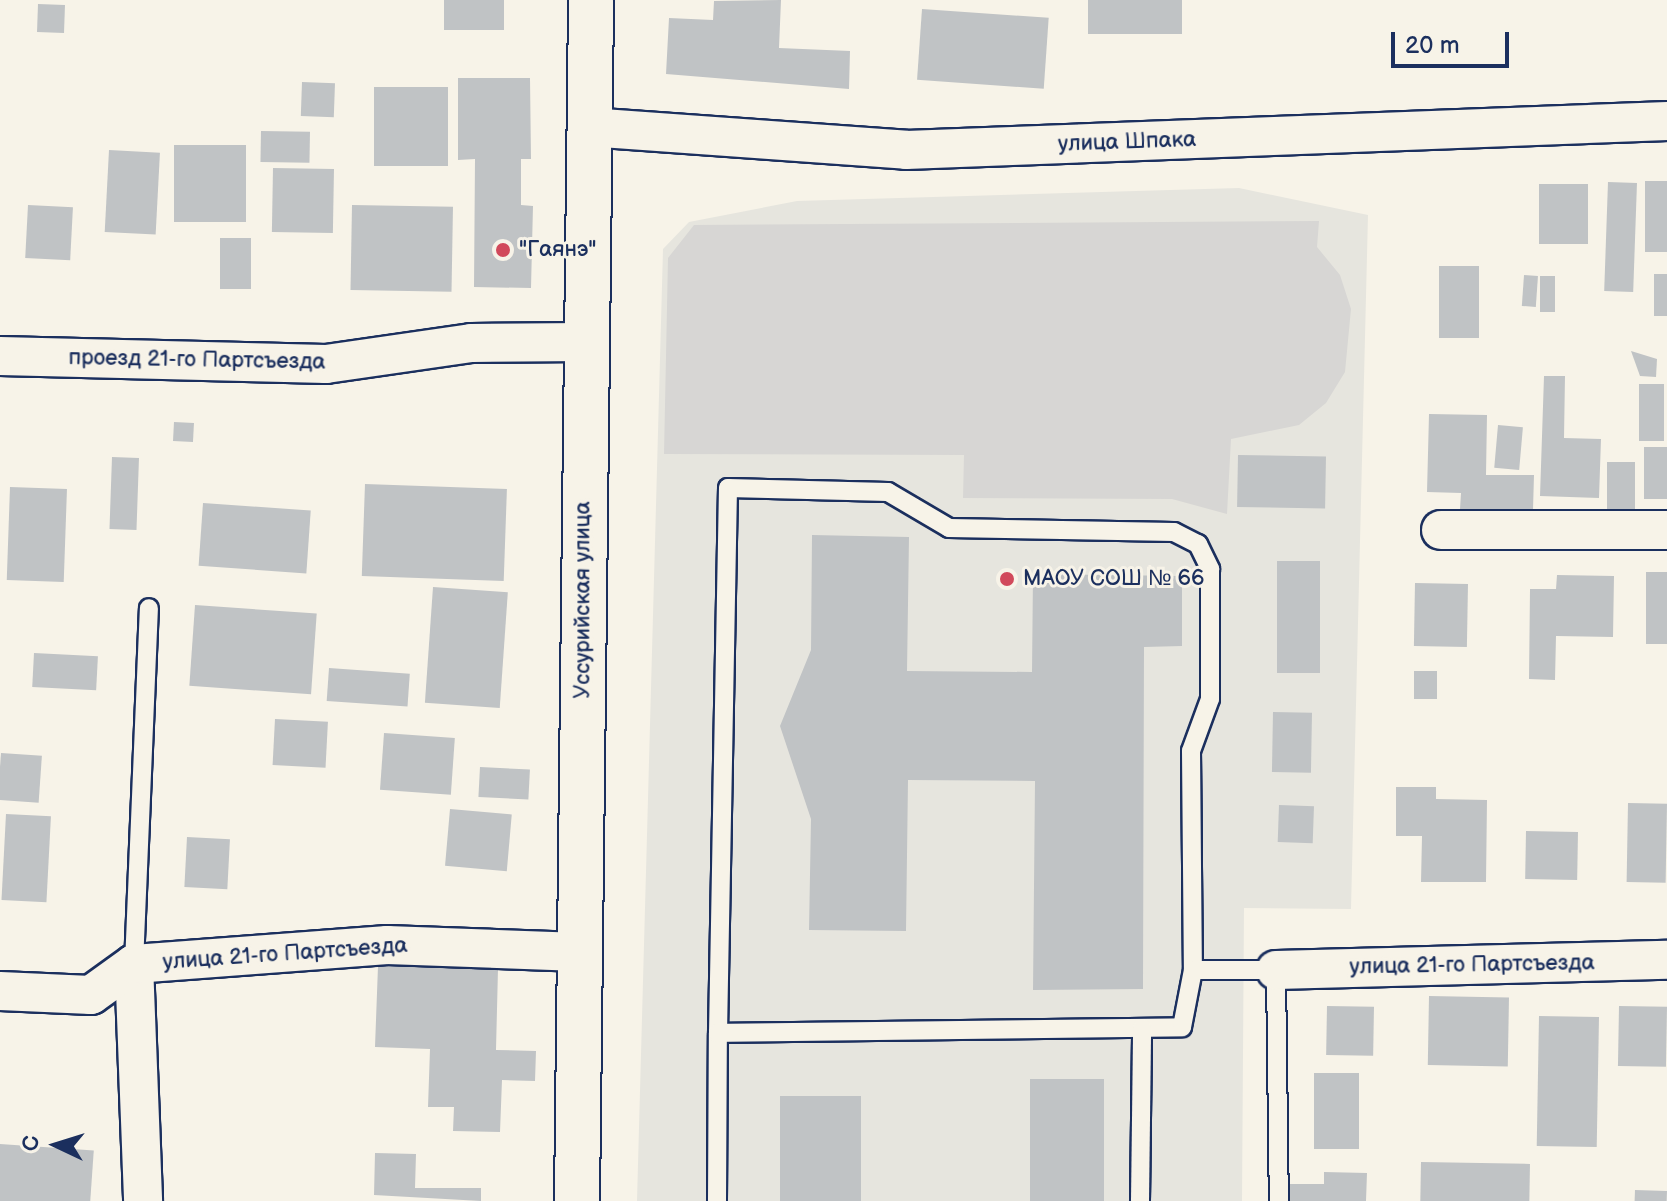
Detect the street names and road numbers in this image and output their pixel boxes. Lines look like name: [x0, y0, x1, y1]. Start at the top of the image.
street label: улица Шпака: [1057, 126, 1197, 158]
street label: проезд 21-го Партсъезда: [68, 345, 326, 375]
street label: Уссурийская улица: [570, 501, 596, 699]
street label: улица 21-го Партсъезда: [162, 932, 408, 976]
street label: улица 21-го Партсъезда: [1349, 950, 1595, 980]

